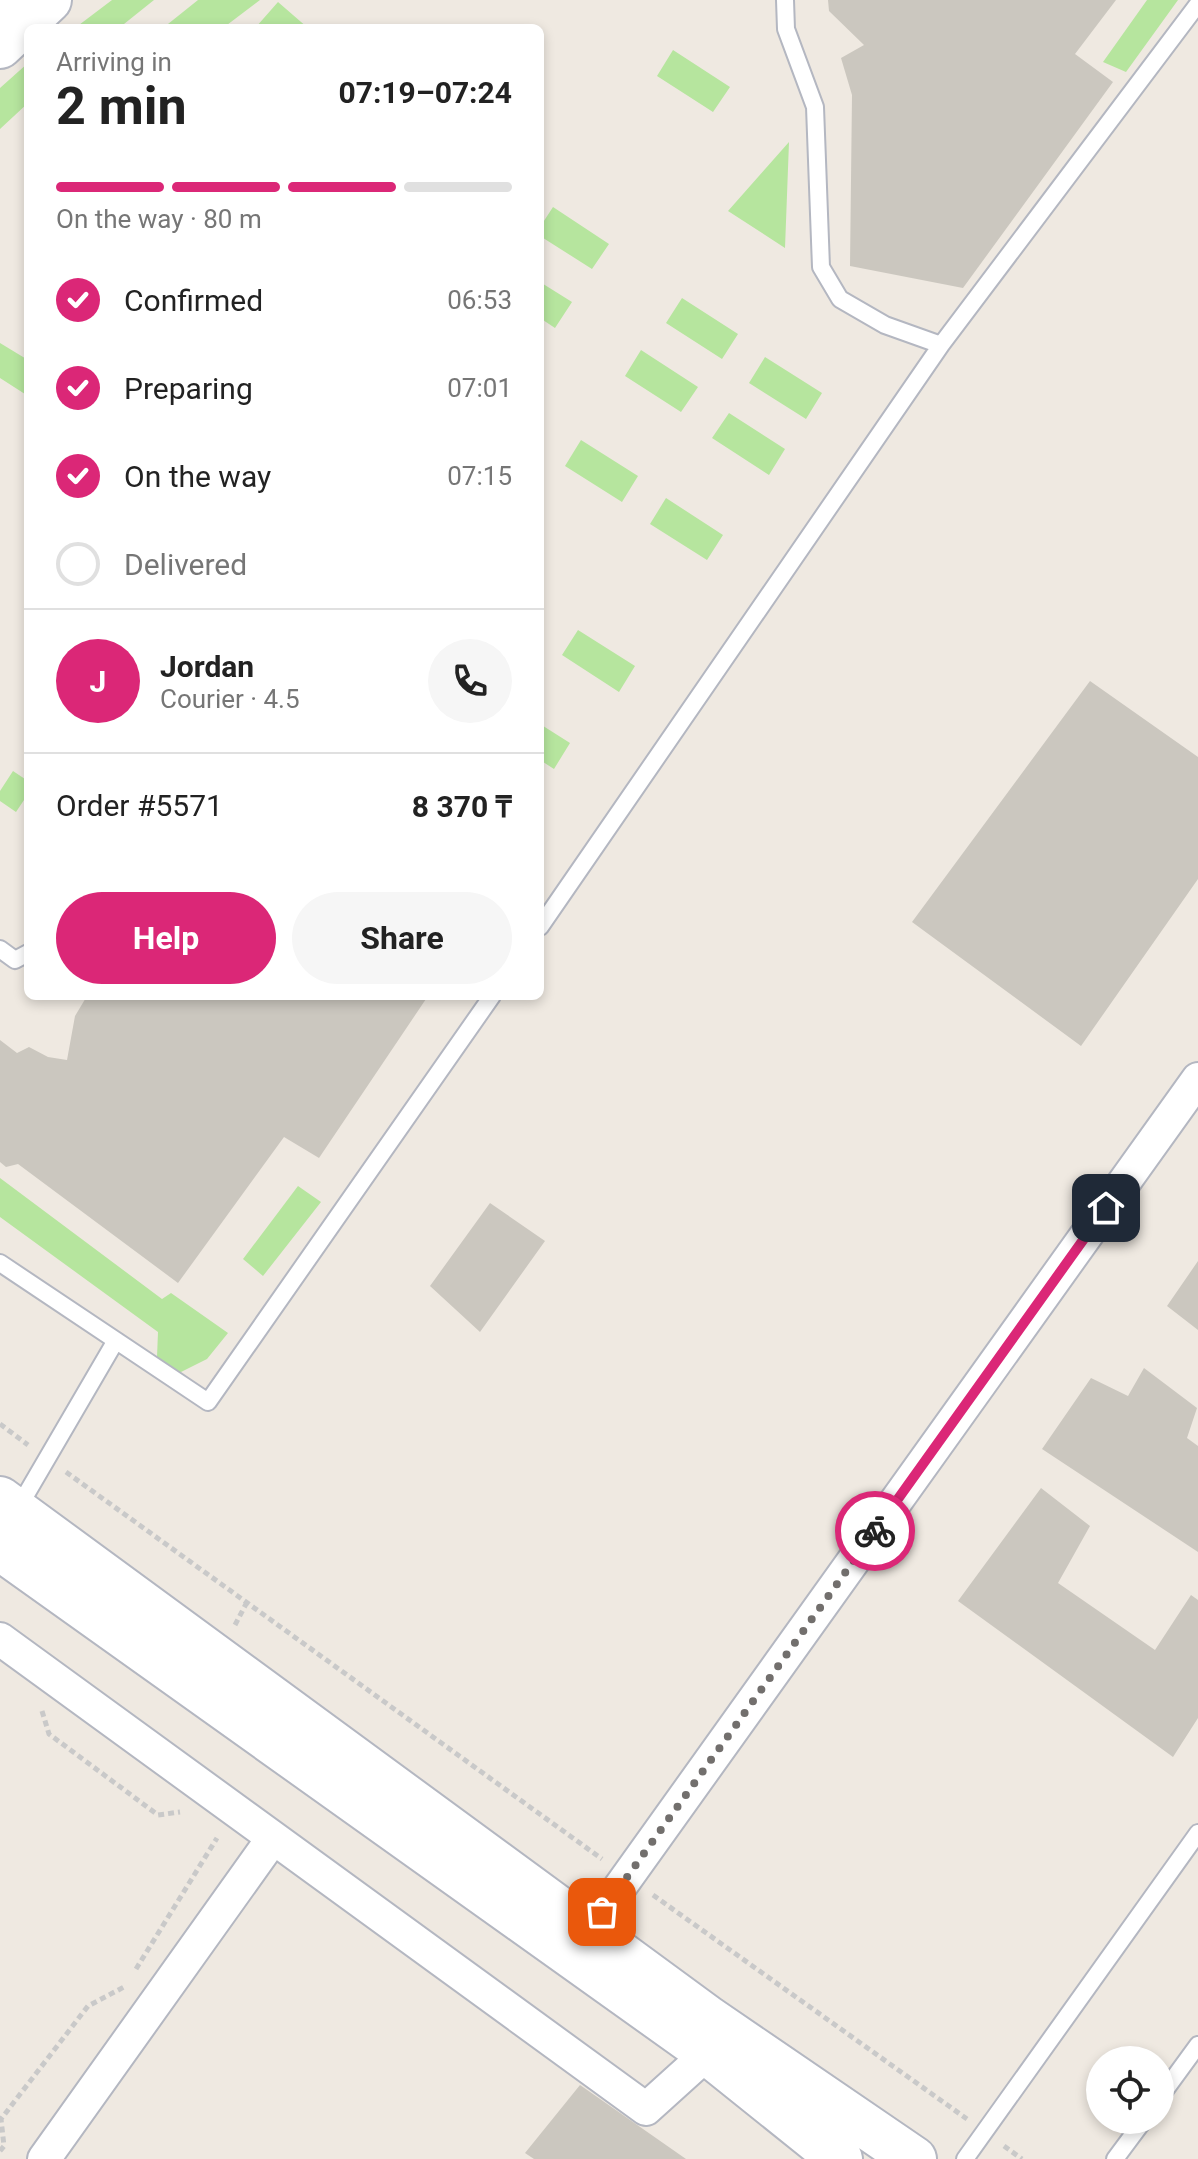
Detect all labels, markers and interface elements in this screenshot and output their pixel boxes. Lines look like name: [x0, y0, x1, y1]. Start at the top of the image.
text: Arriving in: [56, 47, 172, 77]
text: 07:19–07:24: [338, 75, 512, 110]
text: 2 min: [56, 76, 187, 137]
text: On the way · 80 m: [56, 204, 262, 234]
icon: check: [56, 278, 100, 322]
text: Confirmed: [124, 283, 263, 318]
text: 06:53: [447, 285, 512, 315]
icon: check: [56, 366, 100, 410]
text: Preparing: [124, 371, 253, 406]
text: 07:01: [447, 373, 512, 403]
icon: check: [56, 454, 100, 498]
text: On the way: [124, 459, 271, 494]
text: 07:15: [447, 461, 512, 491]
text: Delivered: [124, 547, 247, 582]
button: phone: [428, 639, 512, 723]
text: Jordan: [160, 649, 254, 684]
text: J: [90, 664, 106, 699]
text: Courier · 4.5: [160, 684, 300, 714]
text: Order #5571: [56, 788, 223, 823]
text: 8 370 ₸: [412, 789, 512, 824]
button: Help: [56, 892, 276, 984]
button: Share: [292, 892, 512, 984]
pin: [1072, 1174, 1140, 1242]
icon: home: [1084, 1186, 1128, 1230]
courier: [835, 1491, 915, 1571]
icon: bike: [853, 1509, 897, 1553]
pin: [568, 1878, 636, 1946]
icon: bag: [580, 1890, 624, 1934]
map controls: [1086, 2046, 1174, 2134]
button: locate: [1086, 2046, 1174, 2134]

